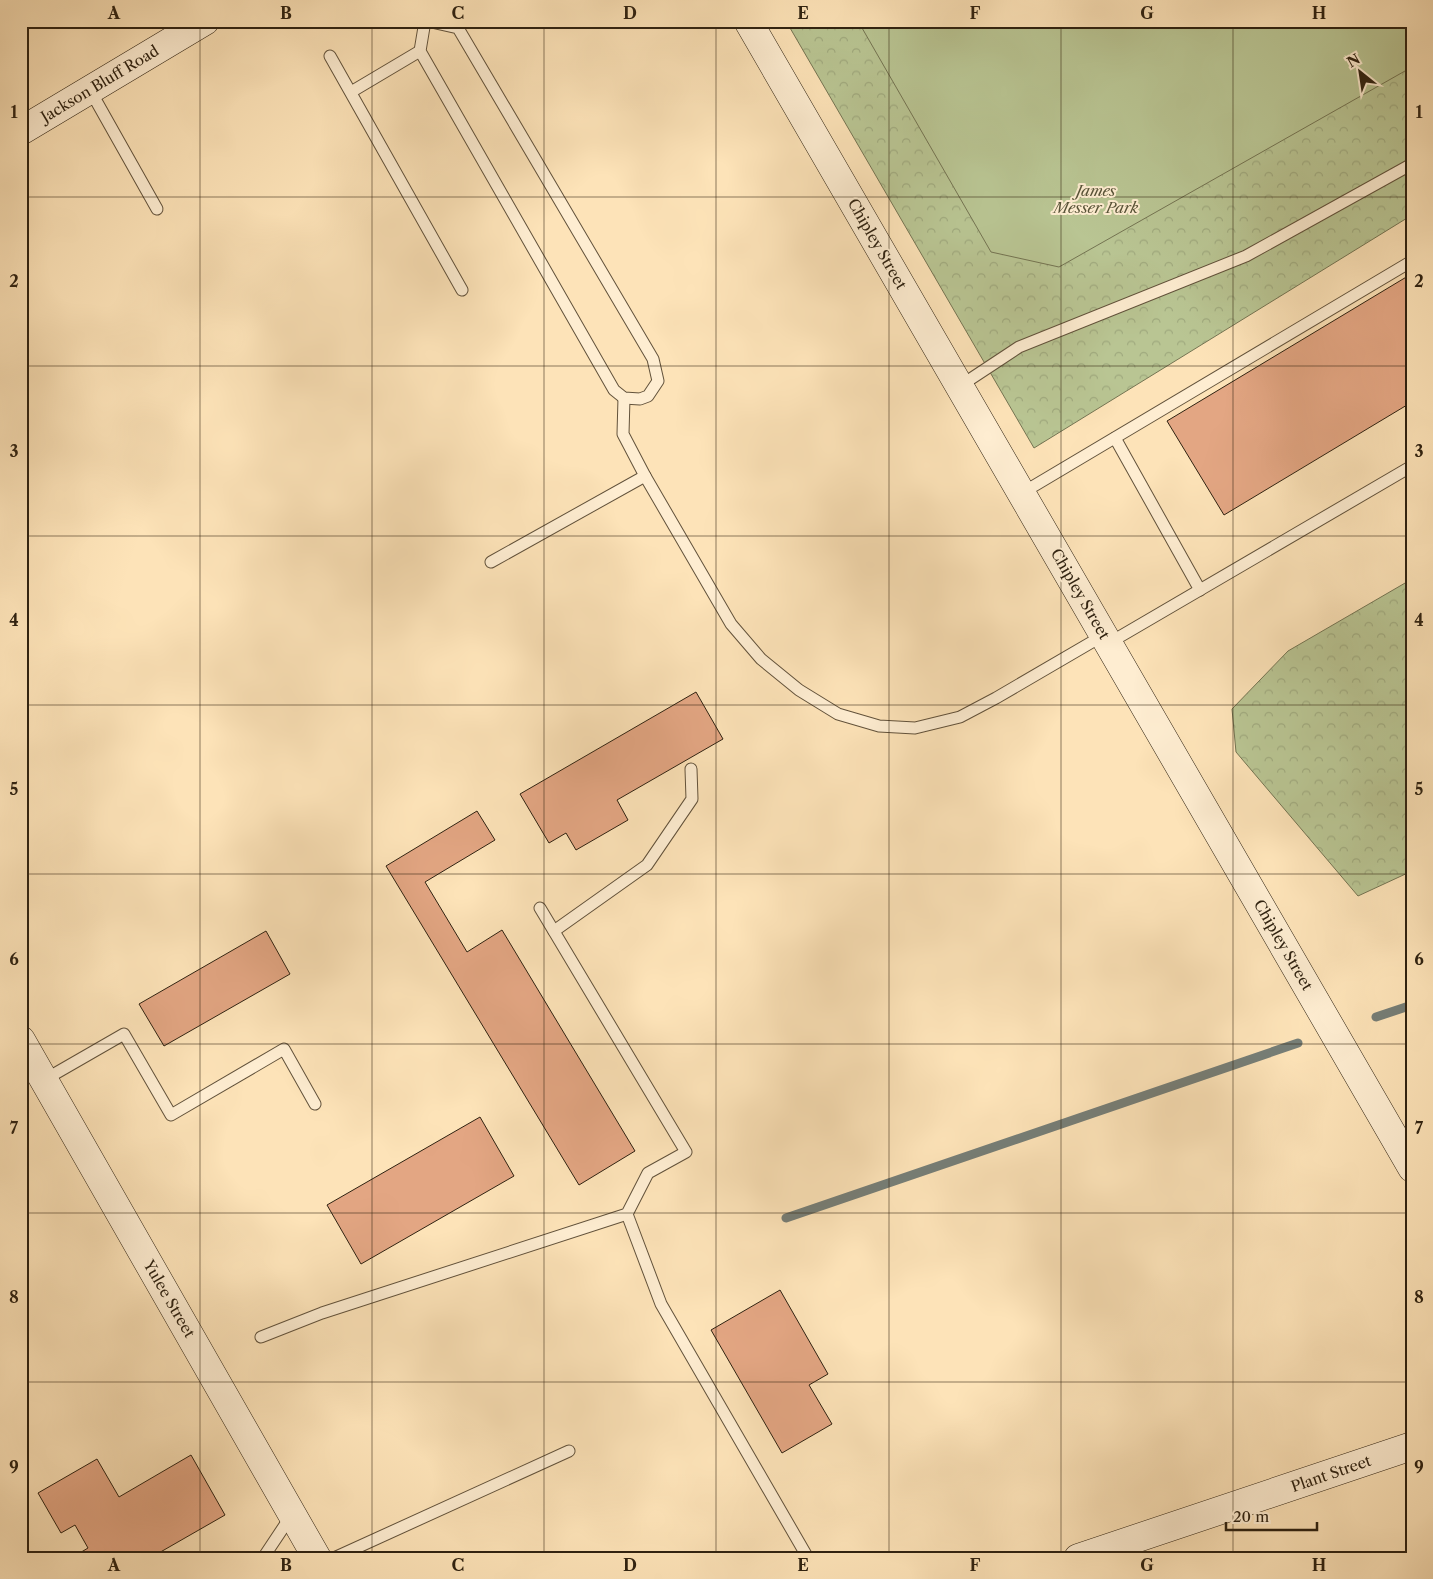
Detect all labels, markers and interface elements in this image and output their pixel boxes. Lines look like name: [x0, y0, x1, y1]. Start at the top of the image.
text: A: [107, 3, 121, 23]
text: B: [280, 3, 292, 23]
text: C: [452, 3, 464, 23]
text: D: [623, 3, 637, 23]
text: E: [797, 3, 809, 23]
text: F: [970, 3, 981, 23]
text: G: [1140, 3, 1154, 23]
text: H: [1312, 3, 1326, 23]
street label: Jackson Bluff Road: [36, 41, 162, 127]
north arrow: [1336, 48, 1386, 98]
text: N: [1344, 50, 1363, 72]
text: 1: [10, 102, 18, 122]
text: 1: [1415, 102, 1423, 122]
park label: James Messer Park: [1052, 181, 1139, 217]
street label: Chipley Street: [844, 195, 911, 293]
text: 2: [9, 271, 19, 291]
text: 2: [1414, 271, 1424, 291]
text: 3: [9, 441, 19, 461]
text: 3: [1414, 441, 1424, 461]
street label: Chipley Street: [1047, 545, 1114, 643]
text: 4: [9, 610, 19, 630]
text: 4: [1414, 610, 1424, 630]
text: 5: [10, 779, 19, 799]
text: 5: [1415, 779, 1424, 799]
street label: Chipley Street: [1250, 896, 1317, 994]
text: 6: [9, 949, 19, 969]
text: 6: [1414, 949, 1424, 969]
text: 7: [10, 1118, 19, 1138]
text: 7: [1415, 1118, 1424, 1138]
street label: Yulee Street: [139, 1256, 200, 1342]
text: 8: [9, 1287, 19, 1307]
text: 8: [1414, 1287, 1424, 1307]
street label: Plant Street: [1288, 1451, 1374, 1496]
text: 9: [9, 1457, 19, 1477]
text: 9: [1414, 1457, 1424, 1477]
scale bar: [1226, 1499, 1317, 1531]
text: 20 m: [1233, 1507, 1269, 1526]
text: A: [107, 1555, 121, 1575]
text: B: [280, 1555, 292, 1575]
text: C: [452, 1555, 464, 1575]
text: D: [623, 1555, 637, 1575]
text: E: [797, 1555, 809, 1575]
text: F: [970, 1555, 981, 1575]
text: G: [1140, 1555, 1154, 1575]
text: H: [1312, 1555, 1326, 1575]

